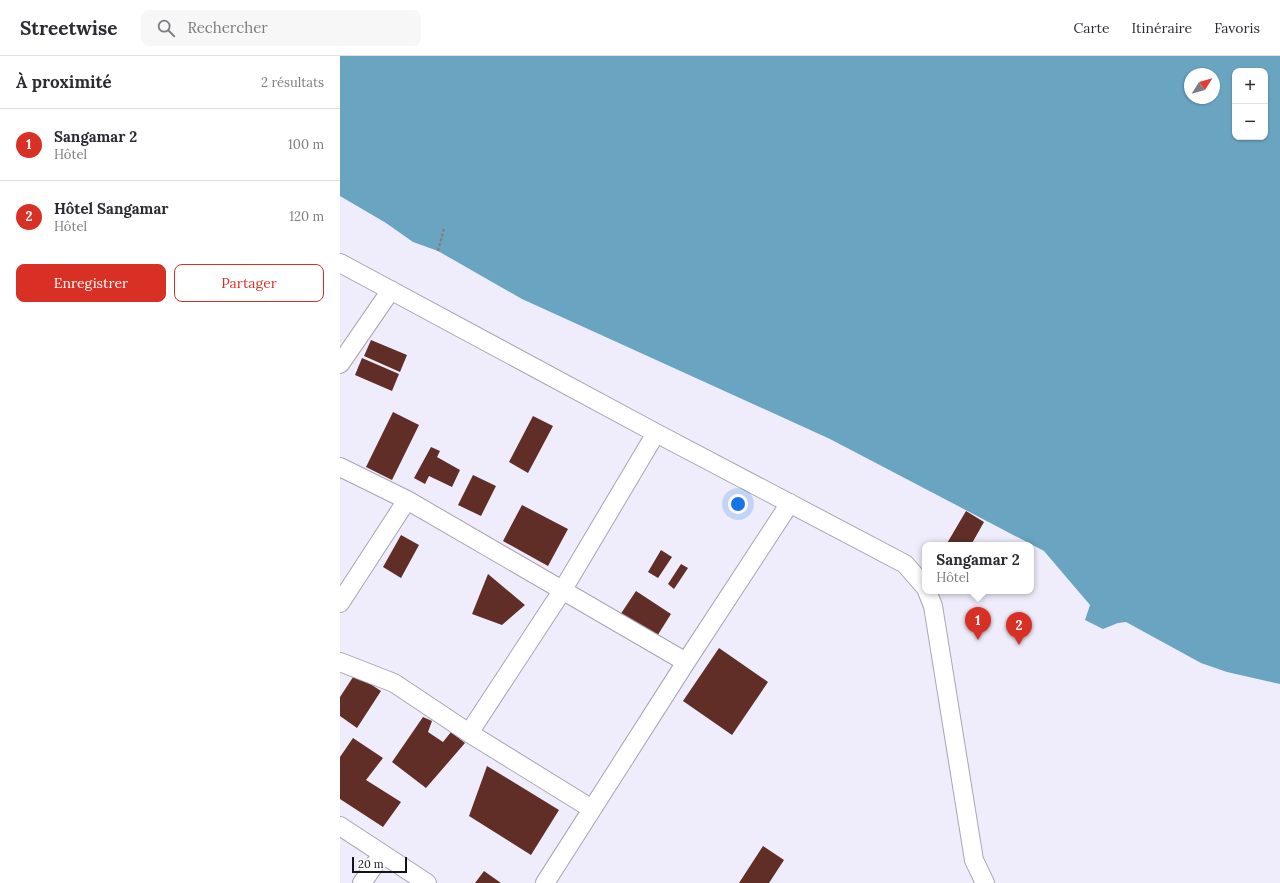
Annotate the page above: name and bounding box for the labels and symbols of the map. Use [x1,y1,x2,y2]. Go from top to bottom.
north arrow [1184,68,1220,104]
your location [728,494,748,514]
pin: 1 [965,607,991,640]
pin: 2 [1006,612,1032,645]
scale bar [352,855,407,874]

